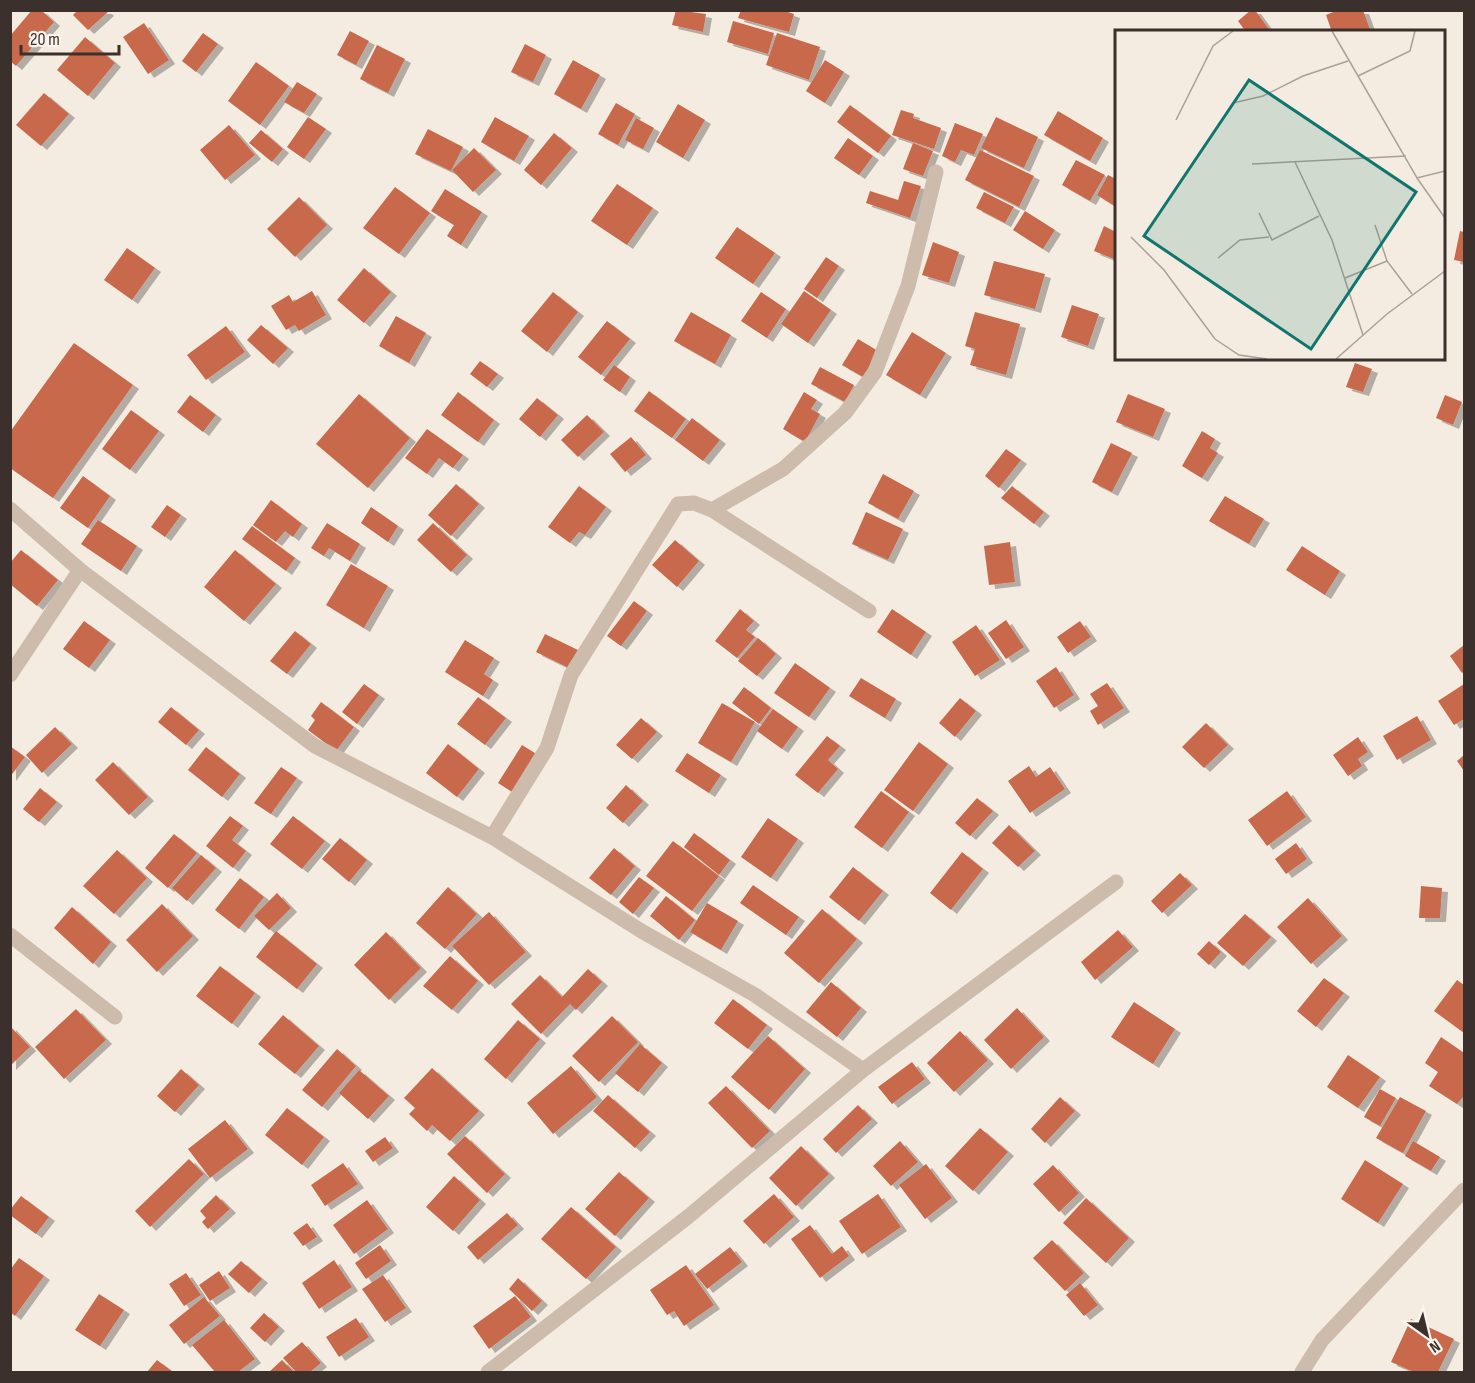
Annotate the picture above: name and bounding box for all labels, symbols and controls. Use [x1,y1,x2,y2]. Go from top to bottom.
scale bar [21,18,118,56]
text: 20 m [30,29,60,50]
inset map [1115,30,1445,360]
north arrow [1397,1305,1457,1365]
text: N [1426,1336,1443,1356]

